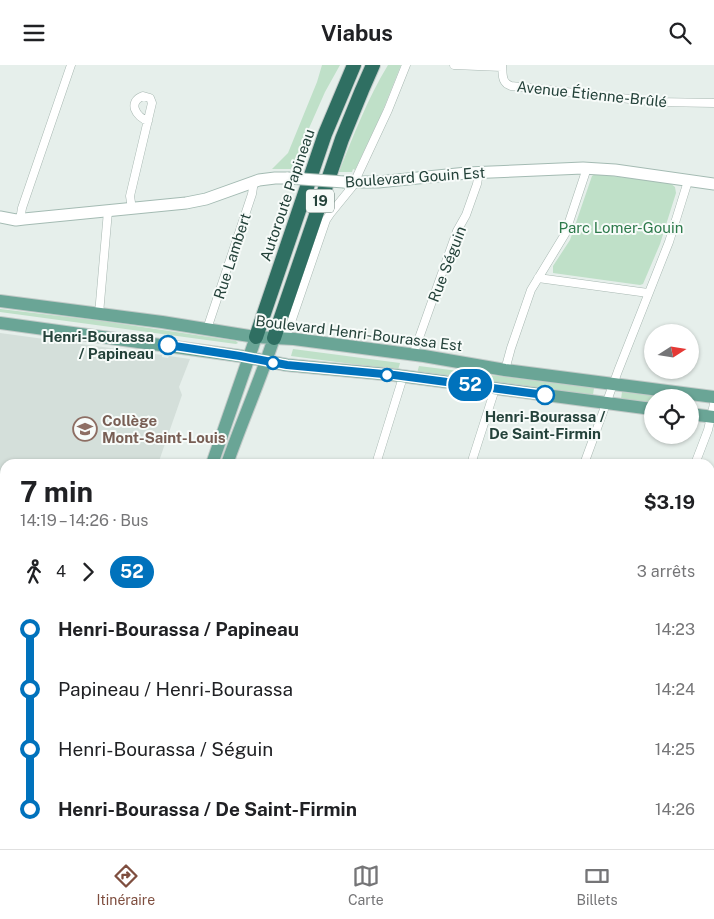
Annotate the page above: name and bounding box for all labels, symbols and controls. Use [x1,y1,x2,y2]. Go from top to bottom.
icon: menu [20,19,48,47]
icon: search [666,19,694,47]
text: Viabus [321,20,393,46]
street label: Avenue Étienne-Brûlé [516,78,668,110]
street label: Autoroute Papineau [256,127,318,263]
street label: Boulevard Gouin Est [344,164,486,190]
road number: 19 [306,189,334,213]
street label: Rue Lambert [210,211,254,301]
park label: Parc Lomer-Gouin [559,219,683,236]
street label: Rue Séguin [425,224,469,304]
street label: Boulevard Henri-Bourassa Est [255,312,464,354]
north arrow [644,324,699,379]
map controls [644,324,699,444]
place label: Henri-Bourassa / Papineau [42,328,154,362]
marker: Henri-Bourassa / Papineau [158,335,178,355]
unlabelled marker [266,356,280,370]
unlabelled marker [380,368,394,382]
line badge: 52 [448,369,492,401]
text: 52 [458,374,482,395]
marker: Henri-Bourassa / De Saint-Firmin [535,385,555,405]
button: locate [644,389,699,444]
place label: Henri-Bourassa / De Saint-Firmin [485,408,606,442]
place label: Collège Mont-Saint-Louis [102,412,226,446]
school or university icon: Collège Mont-Saint-Louis [72,416,98,442]
text: 7 min [20,475,93,508]
text: $3.19 [644,491,695,513]
text: 14:19 – 14:26 · Bus [20,511,148,530]
icon: walk [20,558,48,586]
icon: forward [74,558,102,586]
text: 52 [120,561,144,582]
text: 4 [56,562,66,581]
text: 3 arrêts [637,562,695,581]
text: Henri-Bourassa / Papineau [58,618,299,640]
text: 14:23 [655,620,695,639]
text: Papineau / Henri-Bourassa [58,678,293,700]
text: 14:24 [655,680,695,699]
text: Henri-Bourassa / Séguin [58,738,273,760]
text: 14:25 [655,740,695,759]
text: Henri-Bourassa / De Saint-Firmin [58,798,357,820]
text: 14:26 [655,800,695,819]
tab: Itinéraire [96,862,155,908]
tab: Carte [348,862,384,908]
tab: Billets [577,862,618,908]

